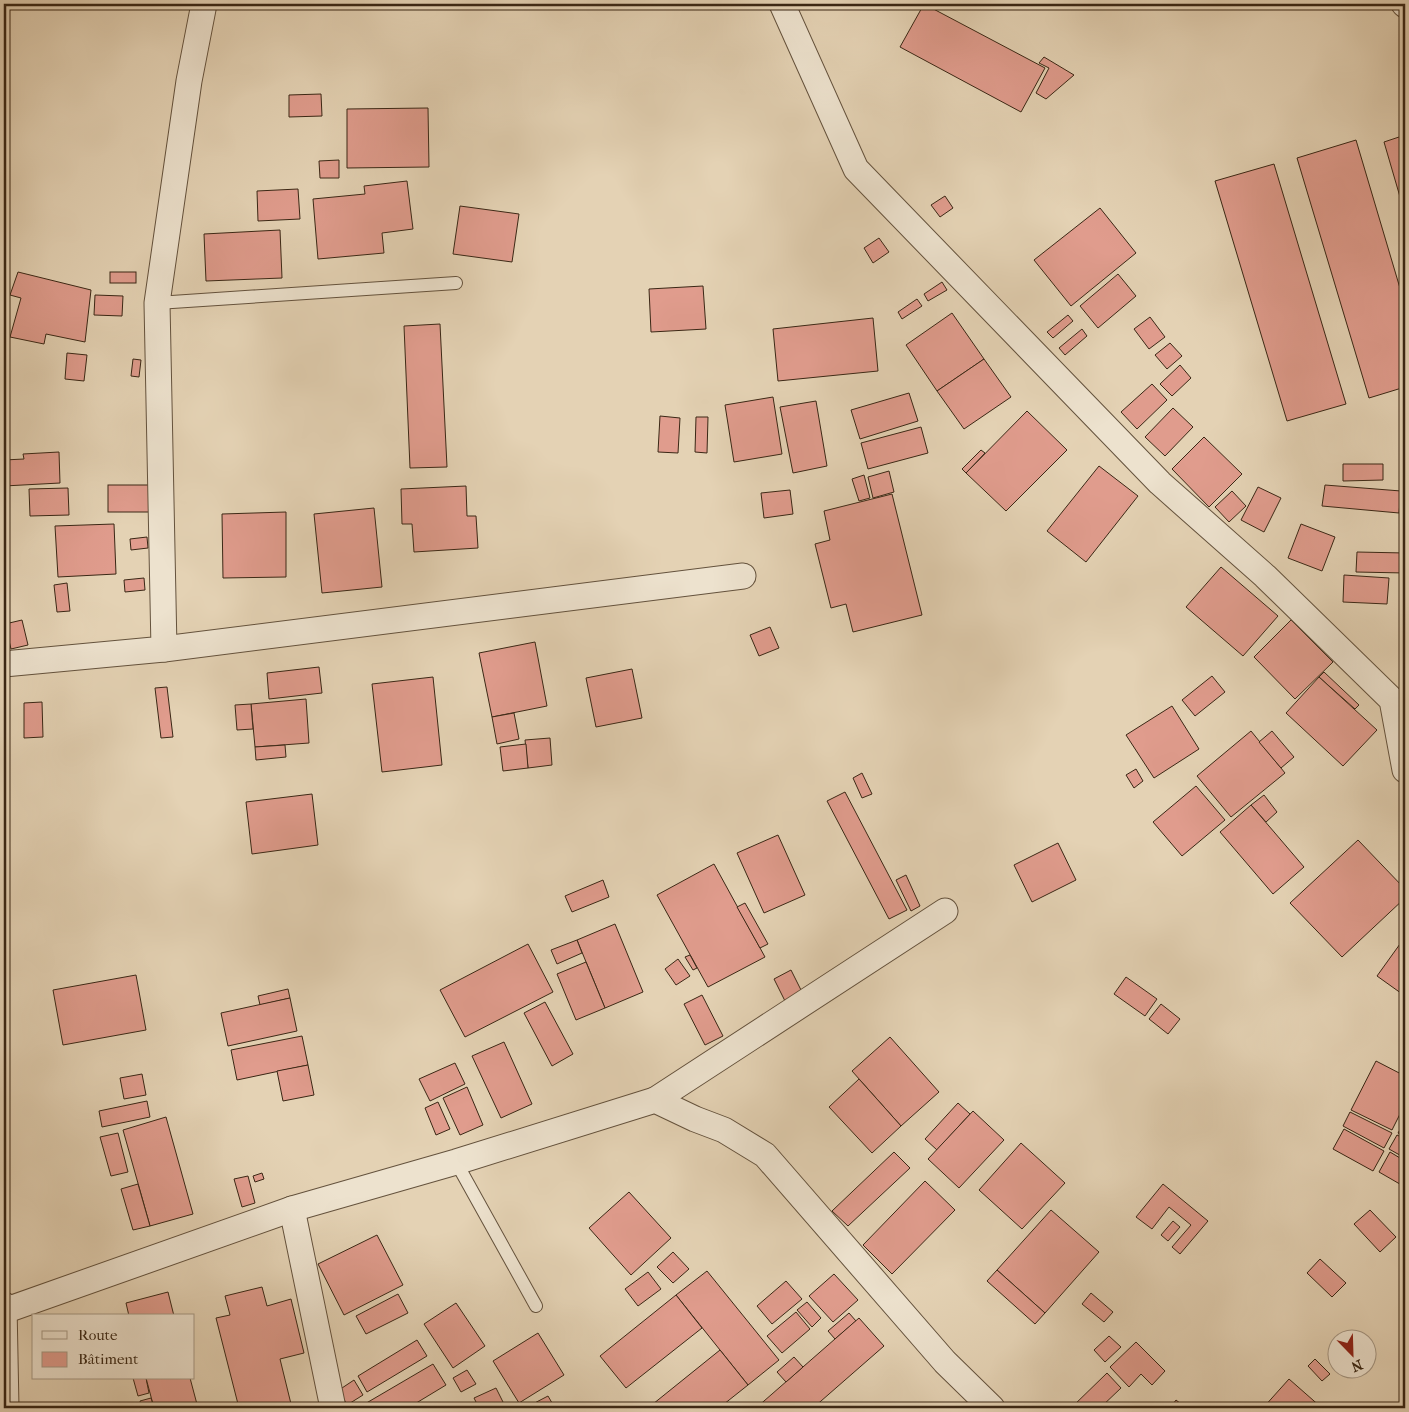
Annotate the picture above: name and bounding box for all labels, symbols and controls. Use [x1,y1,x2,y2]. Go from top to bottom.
legend [32,1314,195,1380]
text: Route [78,1326,118,1344]
north arrow [1326,1330,1376,1380]
text: Bâtiment [78,1350,139,1368]
text: N [1348,1356,1365,1376]

